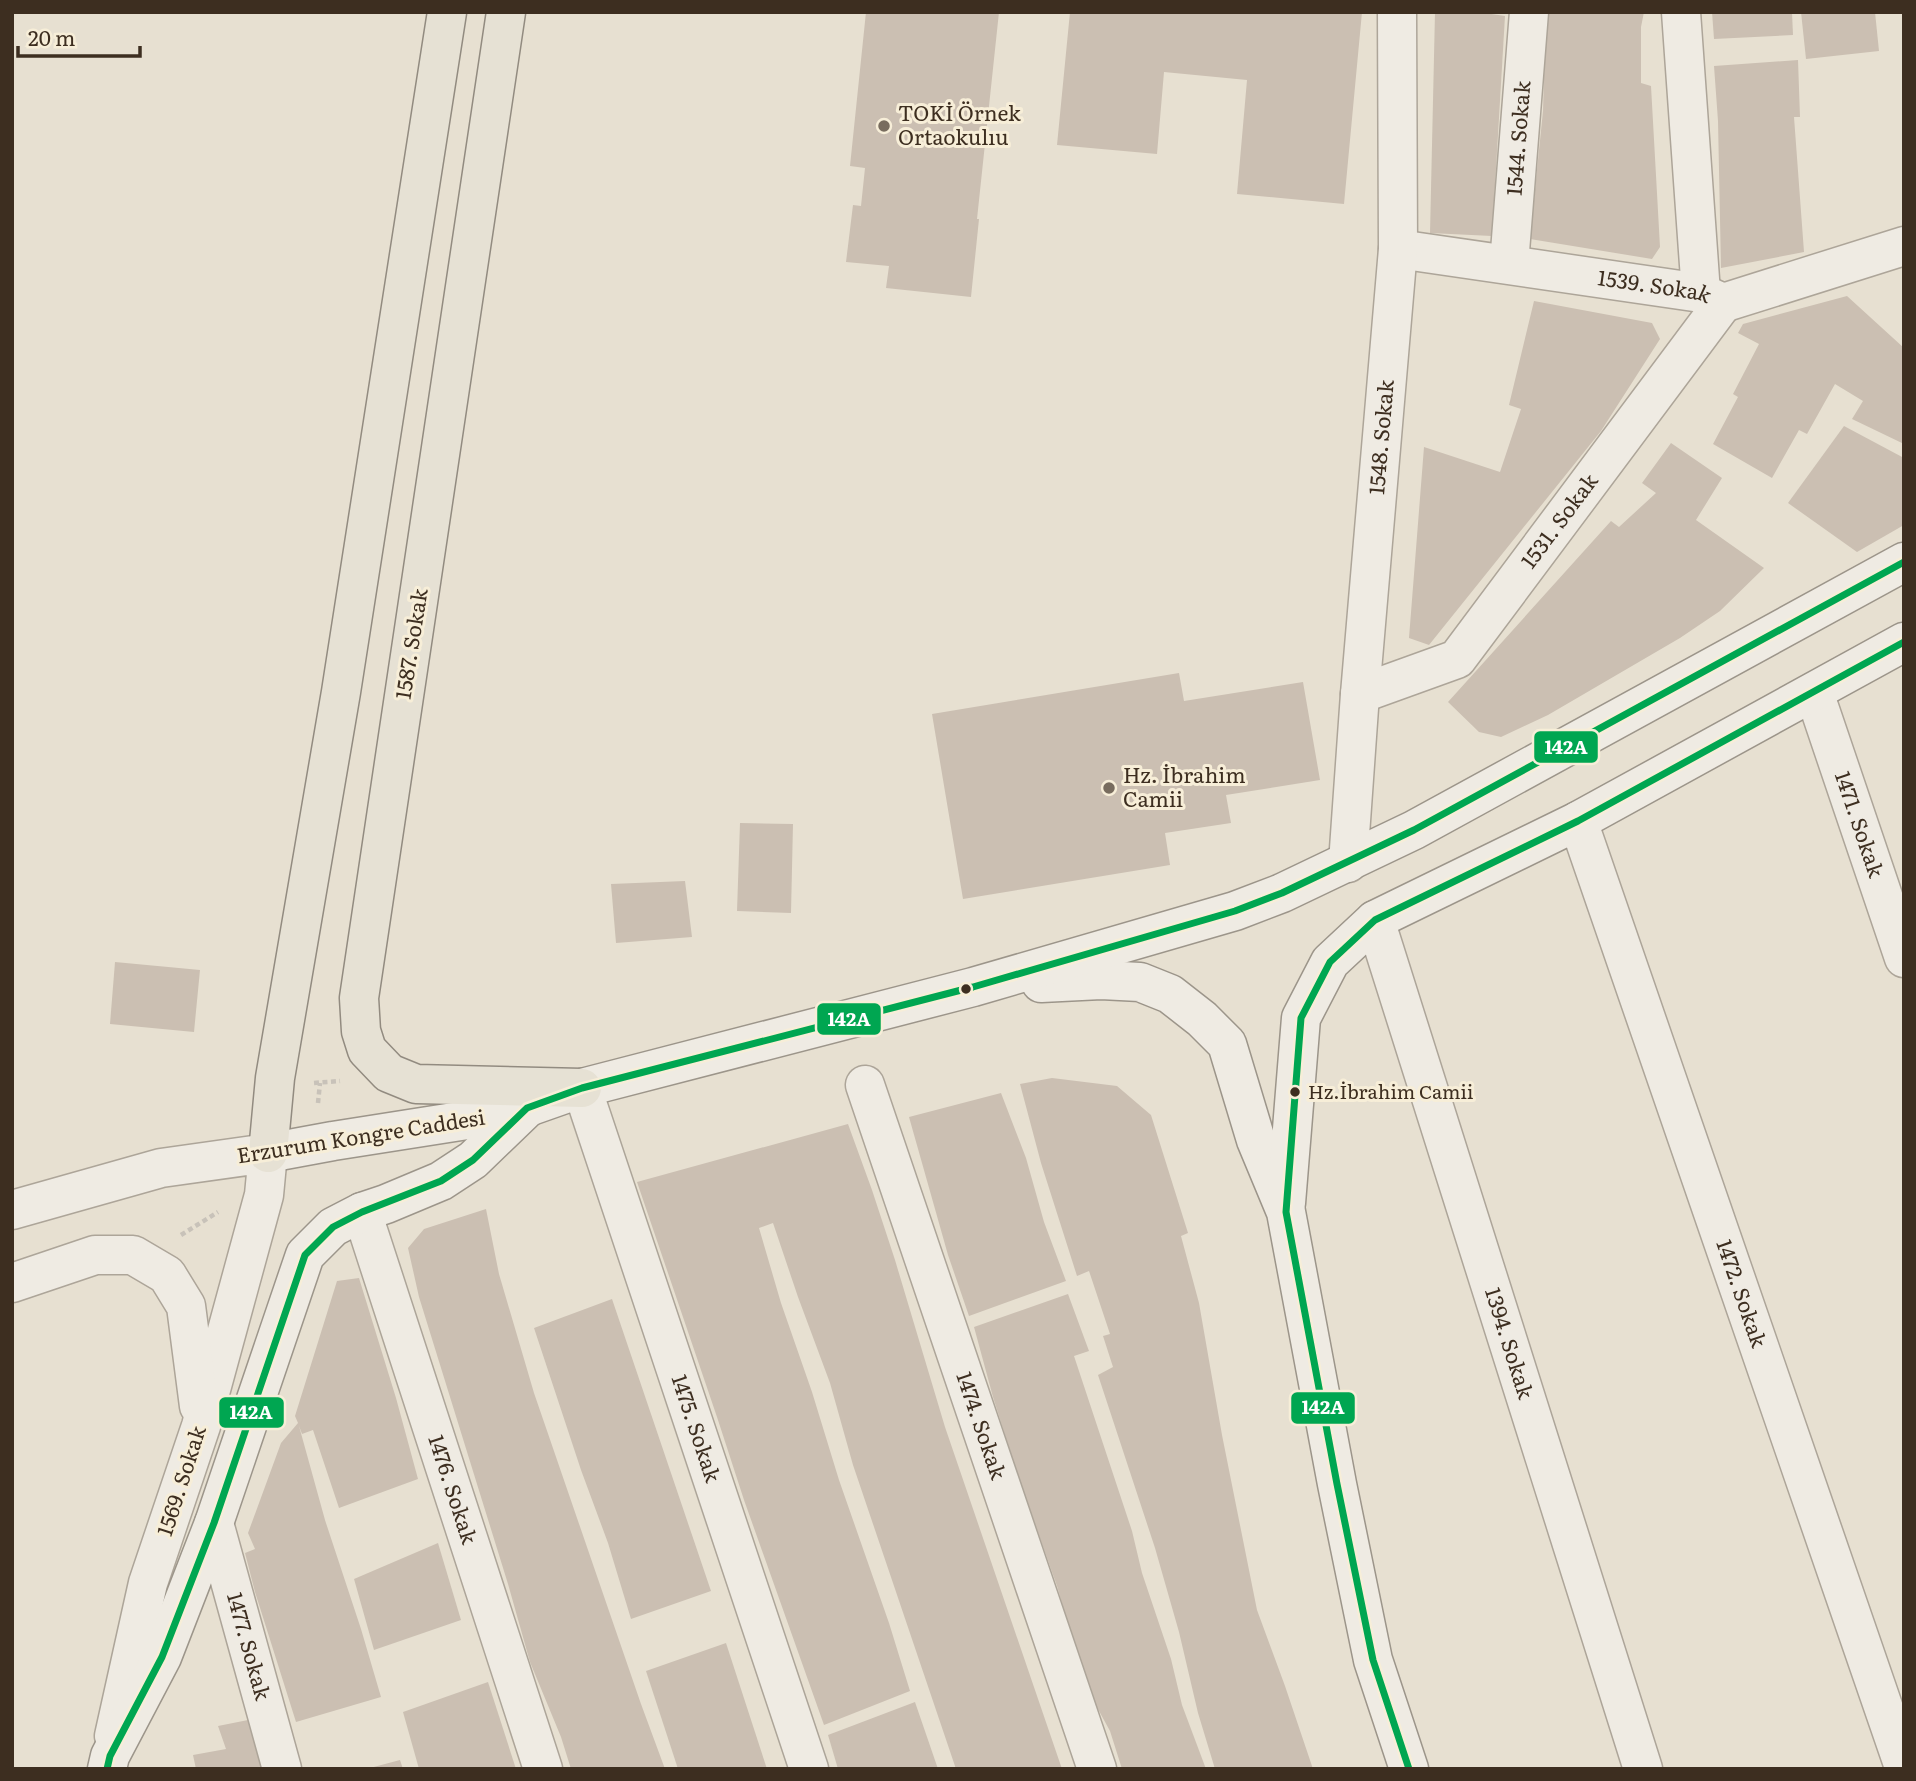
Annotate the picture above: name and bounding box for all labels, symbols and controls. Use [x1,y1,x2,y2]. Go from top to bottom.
scale bar [18,14,140,58]
text: 20 m [28,21,75,52]
street label: 1544. Sokak [1496,79,1536,197]
place label: TOKİ Örnek Ortaokulıu [898,96,1021,151]
marker: TOKİ Örnek Ortaokulıu [876,118,892,134]
street label: 1539. Sokak [1596,260,1718,309]
street label: 1548. Sokak [1359,378,1400,496]
street label: 1531. Sokak [1512,466,1604,574]
street label: 1587. Sokak [385,586,434,701]
line badge: 142A [1533,730,1599,764]
text: 142A [1544,732,1588,760]
place label: Hz. İbrahim Camii [1123,758,1246,813]
street label: 1471. Sokak [1829,767,1894,881]
marker: Hz. İbrahim Camii [1101,780,1117,796]
unlabelled marker [959,982,973,996]
line badge: 142A [816,1002,882,1036]
text: 142A [827,1004,871,1032]
place label: Hz.İbrahim Camii [1308,1077,1473,1105]
marker: Hz.İbrahim Camii [1288,1085,1302,1099]
street label: Erzurum Kongre Caddesi [234,1100,487,1169]
street label: 1472. Sokak [1710,1235,1776,1351]
street label: 1394. Sokak [1479,1283,1543,1402]
street label: 1474. Sokak [950,1367,1016,1483]
street label: 1475. Sokak [665,1370,730,1486]
line badge: 142A [1290,1391,1356,1425]
text: 142A [1301,1392,1345,1420]
line badge: 142A [218,1396,285,1429]
text: 142A [229,1397,273,1425]
street label: 1569. Sokak [147,1421,212,1539]
street label: 1476. Sokak [422,1430,487,1548]
street label: 1477. Sokak [221,1588,280,1703]

